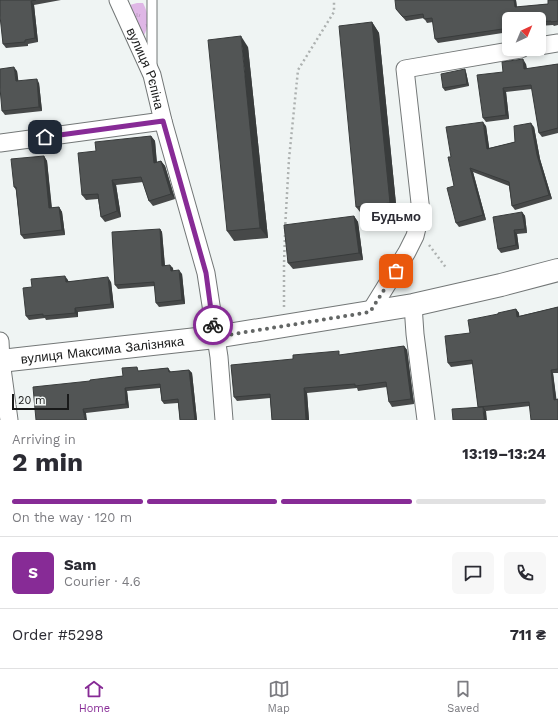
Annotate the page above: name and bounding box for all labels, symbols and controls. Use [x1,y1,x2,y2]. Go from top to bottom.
north arrow [502,12,546,56]
map controls [502,12,546,56]
street label: вулиця Рєпіна [124,25,168,111]
pin [28,120,62,154]
icon: home [34,126,56,148]
callout: Будьмо [360,203,432,231]
text: Будьмо [371,209,421,224]
pin [379,254,413,288]
icon: bag [385,260,407,282]
courier [193,305,233,345]
icon: bike [202,314,224,336]
street label: вулиця Максима Залізняка [20,333,185,366]
scale bar [12,392,69,411]
text: 20 m [18,394,46,407]
text: Arriving in [12,432,76,447]
text: 13:19–13:24 [462,445,546,463]
text: 2 min [12,447,83,477]
text: On the way · 120 m [12,510,132,525]
button: chat [452,552,494,594]
button: phone [504,552,546,594]
text: Sam [64,556,96,574]
text: S [28,564,38,582]
text: Courier · 4.6 [64,574,141,589]
text: Order #5298 [12,626,104,644]
text: 711 ₴ [510,626,546,644]
tab: Home [79,678,110,715]
tab: Map [268,678,290,715]
tab: Saved [447,678,479,715]

